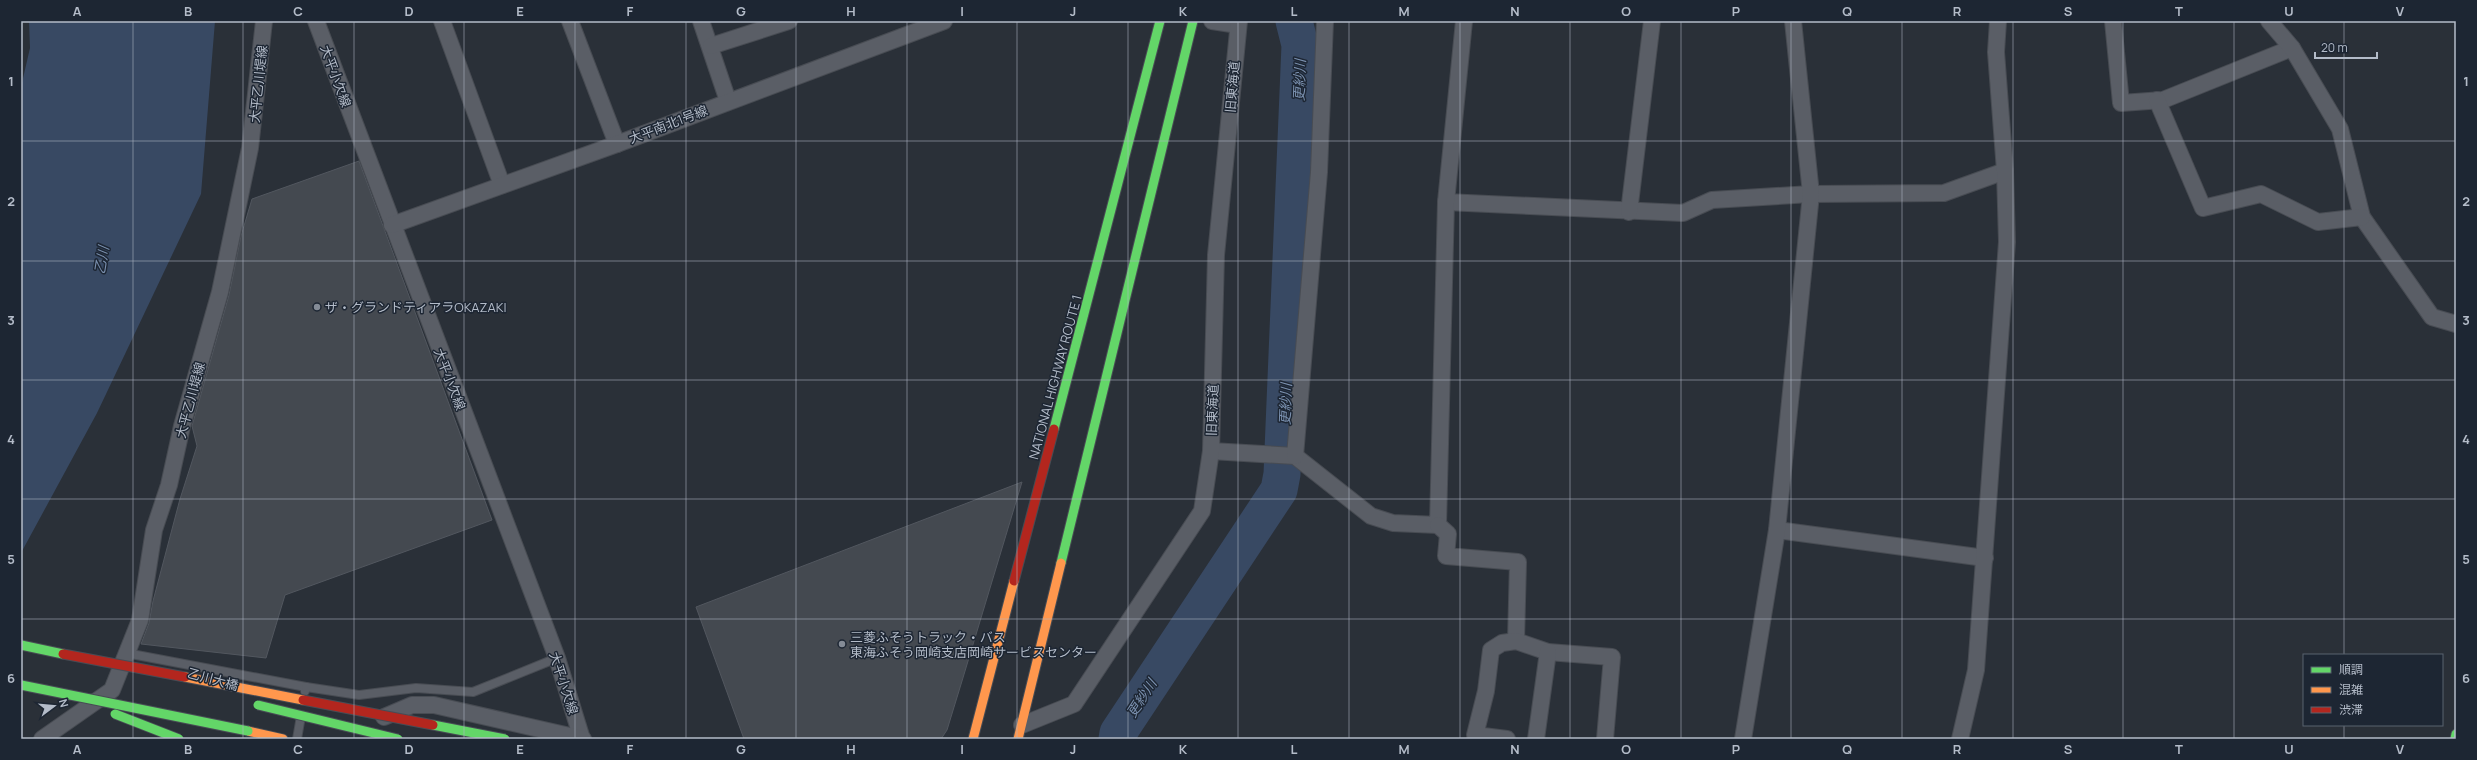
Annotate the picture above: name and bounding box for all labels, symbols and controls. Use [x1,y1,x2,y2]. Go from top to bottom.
text: A [73,2,82,20]
text: B [184,2,192,20]
text: C [293,2,303,20]
text: D [404,2,414,20]
text: E [516,2,524,20]
text: F [627,2,634,20]
text: G [736,2,746,20]
text: H [846,2,856,20]
text: I [960,2,964,20]
text: J [1070,2,1076,20]
text: K [1179,2,1188,20]
text: L [1291,2,1298,20]
text: M [1398,2,1410,20]
text: N [1510,2,1520,20]
text: O [1621,2,1631,20]
text: P [1732,2,1740,20]
text: Q [1842,2,1852,20]
text: R [1953,2,1962,20]
text: S [2064,2,2073,20]
text: T [2175,2,2183,20]
text: U [2284,2,2294,20]
text: V [2396,2,2405,20]
scale bar [2315,34,2377,60]
text: 20 m [2321,39,2348,56]
street label: 大平小欠線 [316,42,356,110]
street label: 大平乙川堤線 [245,44,271,124]
water label: 更紗川 [1289,57,1309,101]
street label: 旧東海道 [1221,60,1243,114]
text: 1 [8,72,14,90]
text: 1 [2463,72,2469,90]
street label: 大平南北1号線 [626,101,710,147]
text: 2 [7,192,15,210]
text: 2 [2462,192,2470,210]
water label: 乙川 [89,243,113,275]
street label: NATIONAL HIGHWAY ROUTE 1 [1024,293,1086,461]
place label: ザ・グランドティアラOKAZAKI [325,298,507,316]
marker: ザ・グランドティアラOKAZAKI [312,302,322,312]
text: 3 [7,311,15,329]
text: 3 [2462,311,2470,329]
street label: 大平小欠線 [430,345,470,413]
street label: 大平乙川堤線 [171,360,209,440]
water label: 更紗川 [1275,381,1295,425]
street label: 旧東海道 [1202,384,1222,436]
text: 4 [7,430,15,448]
text: 4 [2462,430,2470,448]
text: 5 [7,550,15,568]
text: 5 [2462,550,2470,568]
place label: 三菱ふそうトラック・バス 東海ふそう岡崎支店岡崎サービスセンター [850,628,1097,661]
marker: 三菱ふそうトラック・バス 東海ふそう岡崎支店岡崎サービスセンター [837,639,847,649]
street label: 大平小欠線 [545,649,583,717]
legend [2303,654,2443,726]
text: 順調 [2339,661,2363,678]
street label: 乙川大橋 [186,664,240,694]
text: 6 [7,669,15,687]
text: 6 [2462,669,2470,687]
water label: 更紗川 [1122,674,1161,721]
text: 混雑 [2339,681,2363,698]
north arrow [34,686,74,726]
text: N [56,697,72,709]
text: 渋滞 [2339,701,2363,718]
text: A [73,740,82,758]
text: B [184,740,192,758]
text: C [293,740,303,758]
text: D [404,740,414,758]
text: E [516,740,524,758]
text: F [627,740,634,758]
text: G [736,740,746,758]
text: H [846,740,856,758]
text: I [960,740,964,758]
text: J [1070,740,1076,758]
text: K [1179,740,1188,758]
text: L [1291,740,1298,758]
text: M [1398,740,1410,758]
text: N [1510,740,1520,758]
text: O [1621,740,1631,758]
text: P [1732,740,1740,758]
text: Q [1842,740,1852,758]
text: R [1953,740,1962,758]
text: S [2064,740,2073,758]
text: T [2175,740,2183,758]
text: U [2284,740,2294,758]
text: V [2396,740,2405,758]

